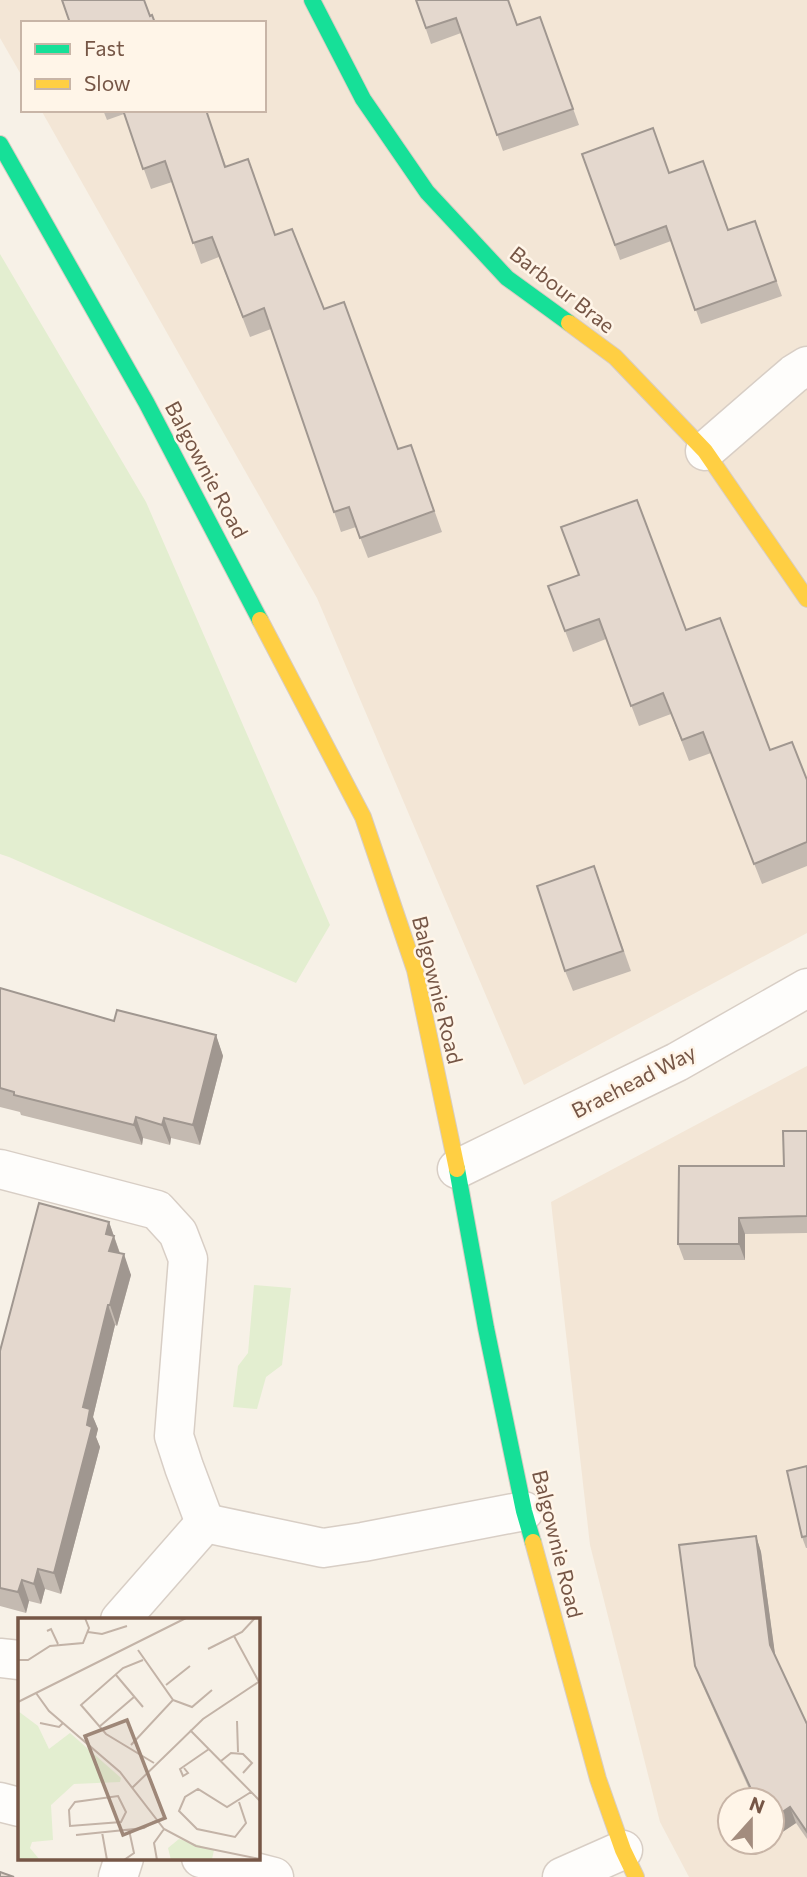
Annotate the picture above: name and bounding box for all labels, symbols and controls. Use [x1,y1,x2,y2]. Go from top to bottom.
legend [21,21,266,112]
text: Fast [84,35,125,60]
text: Slow [84,70,131,95]
street label: Barbour Brae [506,240,620,337]
street label: Balgownie Road [161,396,254,542]
street label: Balgownie Road [408,913,469,1066]
street label: Braehead Way [567,1039,700,1123]
street label: Balgownie Road [528,1467,589,1620]
inset map [18,1618,259,1860]
north arrow [716,1786,786,1856]
text: N [746,1791,768,1818]

